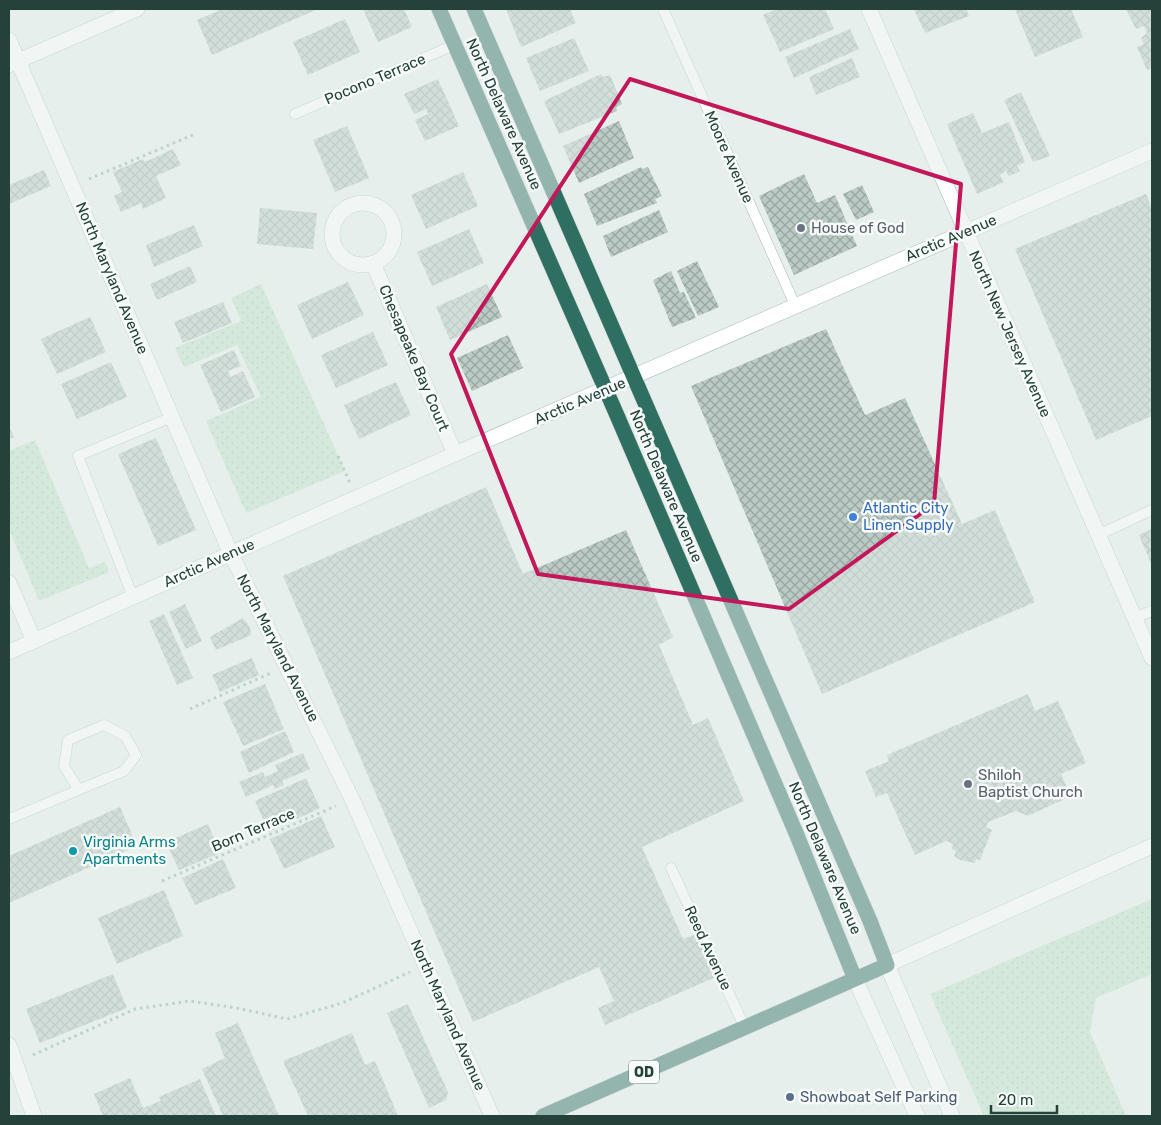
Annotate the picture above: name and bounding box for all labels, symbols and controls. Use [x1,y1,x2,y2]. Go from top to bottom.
street label: North Delaware Avenue [462,35,546,193]
street label: Pocono Terrace [322,50,428,108]
street label: Moore Avenue [701,108,757,206]
street label: North Maryland Avenue [72,199,152,357]
street label: Arctic Avenue [903,211,999,265]
place label: House of God [811,219,904,237]
marker: House of God [795,222,807,234]
street label: North New Jersey Avenue [965,248,1055,420]
street label: Chesapeake Bay Court [375,282,453,434]
street label: Arctic Avenue [532,374,628,428]
street label: North Delaware Avenue [626,407,706,565]
place label: Atlantic City Linen Supply [863,499,954,534]
marker: Atlantic City Linen Supply [847,511,859,523]
street label: Arctic Avenue [161,535,257,591]
street label: North Maryland Avenue [233,571,323,725]
place label: Shiloh Baptist Church [978,766,1083,801]
marker: Shiloh Baptist Church [962,778,974,790]
street label: North Delaware Avenue [785,779,865,937]
street label: Born Terrace [209,804,297,856]
place label: Virginia Arms Apartments [83,833,176,868]
marker: Virginia Arms Apartments [67,845,79,857]
street label: Reed Avenue [681,903,735,993]
street label: North Maryland Avenue [407,937,489,1093]
road number: OD [629,1060,659,1084]
scale bar [991,1082,1057,1114]
place label: Showboat Self Parking [800,1088,958,1106]
marker: Showboat Self Parking [784,1091,796,1103]
text: 20 m [998,1091,1033,1109]

